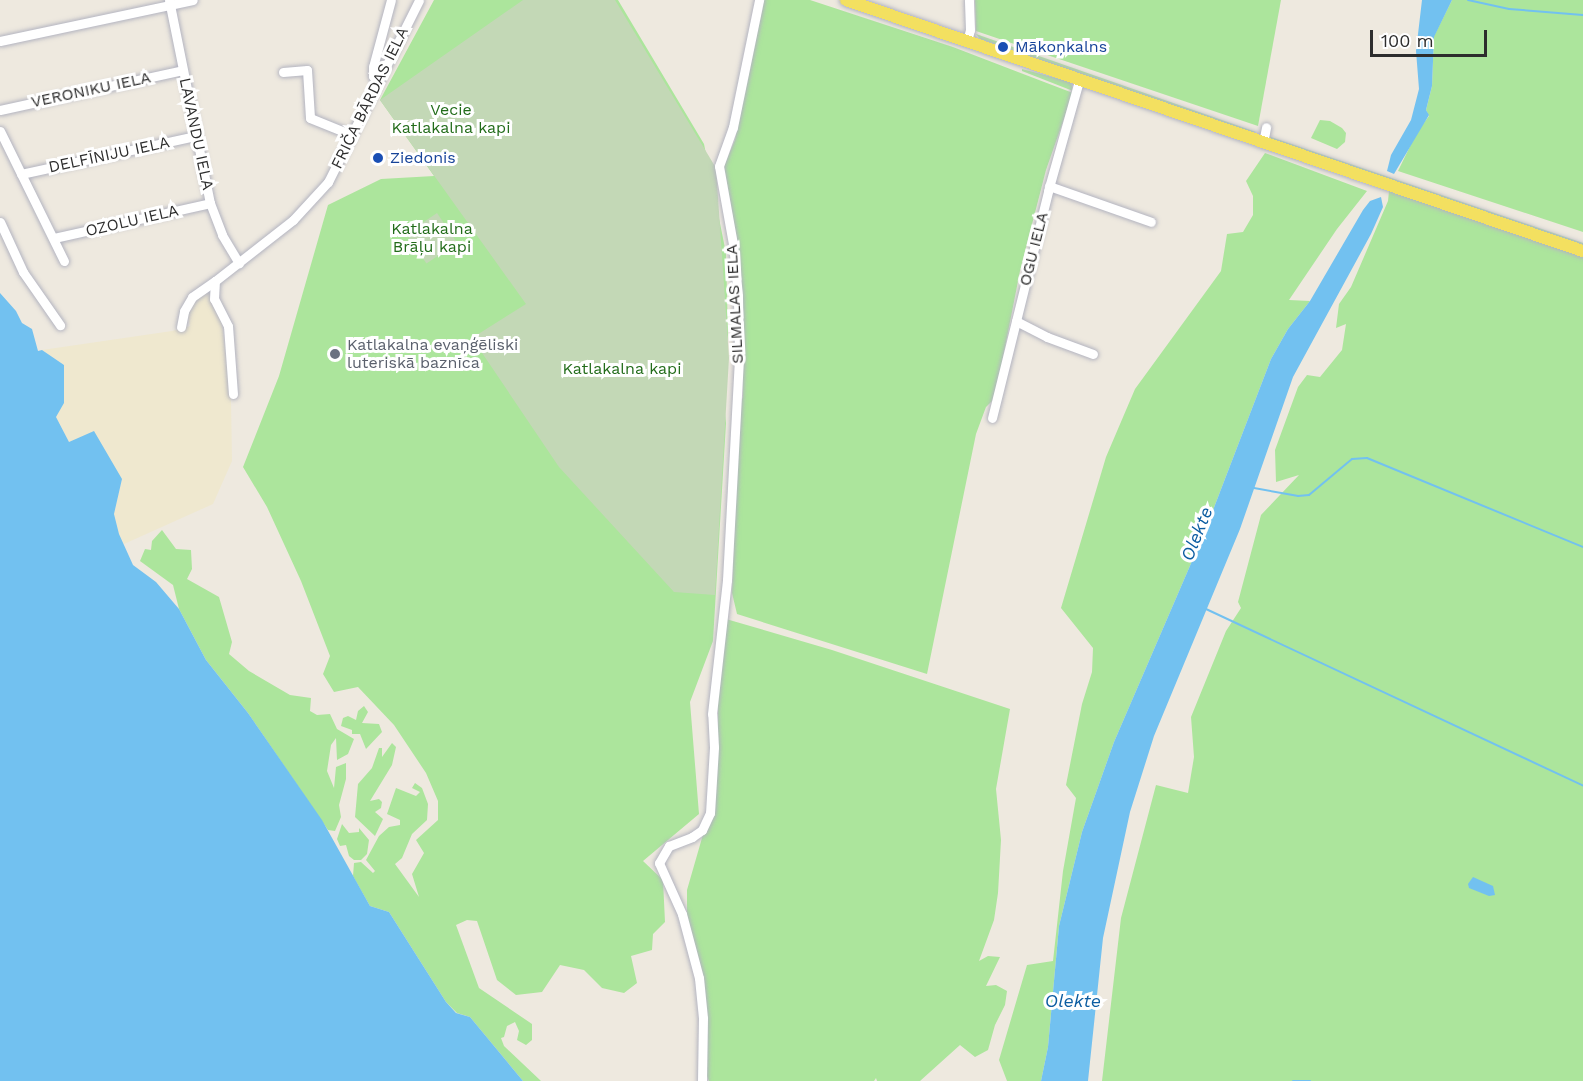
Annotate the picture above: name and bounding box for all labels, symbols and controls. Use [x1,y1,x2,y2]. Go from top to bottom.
scale bar [1373,18,1490,56]
street label: FRIČA BĀRDAS IELA [327,24,413,172]
text: 100 m [1381,30,1434,51]
place label: Mākoņkalns [1015,37,1107,57]
marker: Mākoņkalns [996,40,1010,54]
street label: VERONIKU IELA [29,68,153,112]
street label: LAVANDU IELA [175,76,217,192]
park label: Vecie Katlakalna kapi [391,100,511,138]
street label: DELFĪNIJU IELA [47,133,171,177]
place label: Ziedonis [390,148,456,168]
marker: Ziedonis [371,151,385,165]
street label: OZOLU IELA [84,201,180,241]
street label: OGU IELA [1016,210,1052,288]
park label: Katlakalna Brāļu kapi [391,219,473,257]
street label: SILMALAS IELA [722,244,748,364]
place label: Katlakalna evaņģēliski luteriskā baznīca [347,335,519,373]
marker: Katlakalna evaņģēliski luteriskā baznīca [328,347,342,361]
park label: Katlakalna kapi [562,359,682,379]
water label: Olekte [1176,504,1218,564]
water label: Olekte [1045,990,1101,1012]

